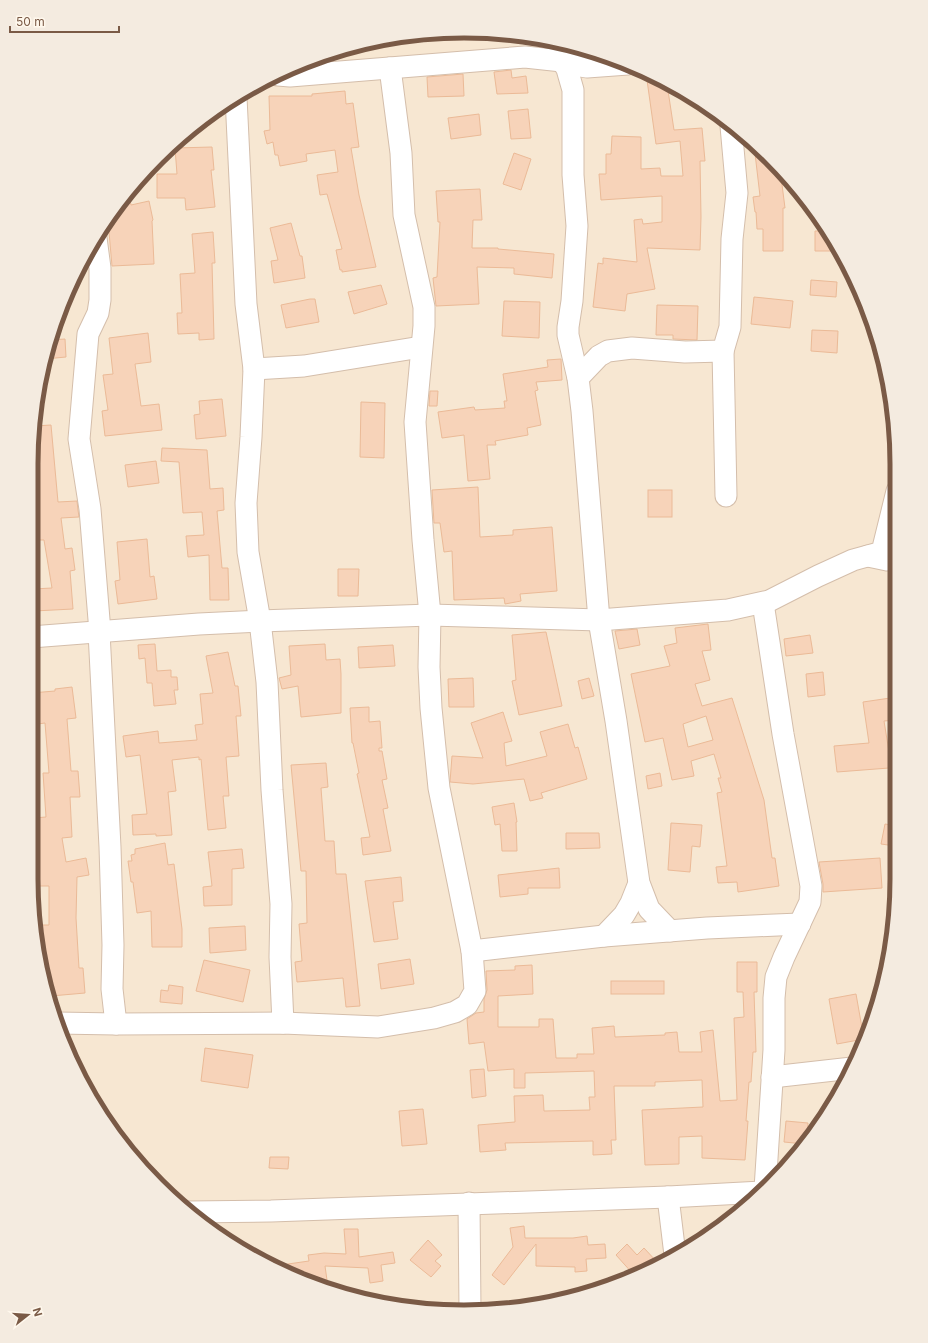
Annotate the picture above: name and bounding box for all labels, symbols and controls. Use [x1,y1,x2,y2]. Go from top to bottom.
scale bar [10,8,119,34]
text: 50 m [16,14,45,29]
north arrow [8,1295,48,1335]
text: N [30,1306,45,1318]

